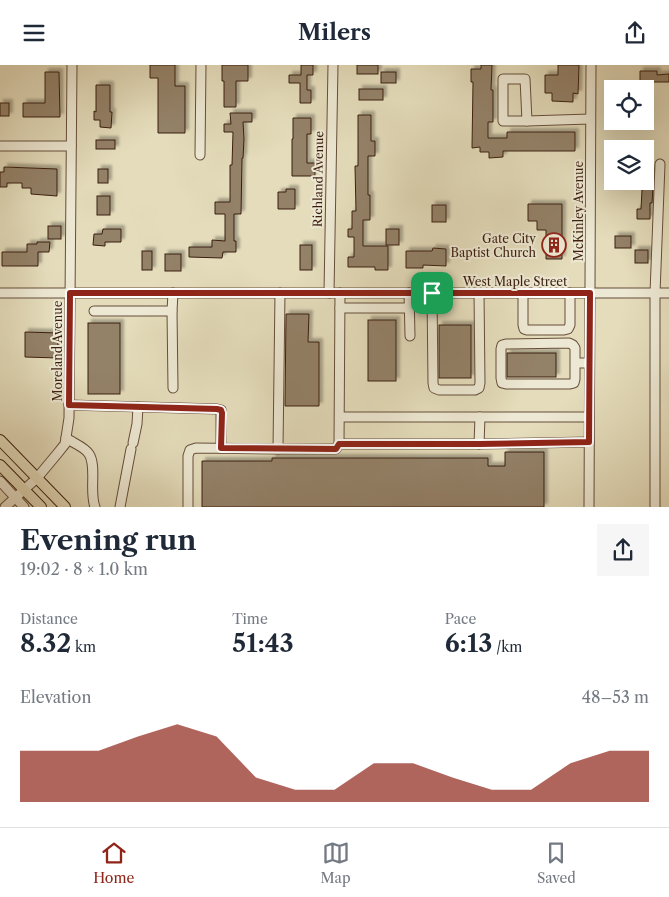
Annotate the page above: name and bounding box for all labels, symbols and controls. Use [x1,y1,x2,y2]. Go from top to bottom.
icon: menu [20,19,48,47]
text: Milers [298,19,371,46]
icon: share [621,19,649,47]
map controls [604,80,654,190]
button: locate [604,80,654,130]
street label: Richland Avenue [310,130,326,227]
button: layers [604,140,654,190]
street label: McKinley Avenue [571,161,586,261]
place label: Gate City Baptist Church [451,231,536,260]
building icon: Gate City Baptist Church [541,232,567,258]
pin [411,272,453,314]
street label: West Maple Street [462,274,568,289]
icon: arrive [418,279,446,307]
street label: Moreland Avenue [50,300,65,401]
text: Evening run [20,523,196,557]
button: share [597,524,649,576]
text: 19:02 · 8 × 1.0 km [20,559,148,579]
text: Distance [20,610,78,628]
text: Time [232,610,268,628]
text: Pace [445,610,476,628]
text: 8.32 [20,628,71,659]
text: 51:43 [232,628,294,659]
text: 6:13 [445,628,492,659]
text: km [71,638,96,656]
text: /km [492,638,522,656]
text: Elevation [20,687,91,707]
text: 48–53 m [582,687,649,707]
tab: Home [93,839,134,887]
tab: Map [321,839,351,887]
tab: Saved [537,839,576,887]

